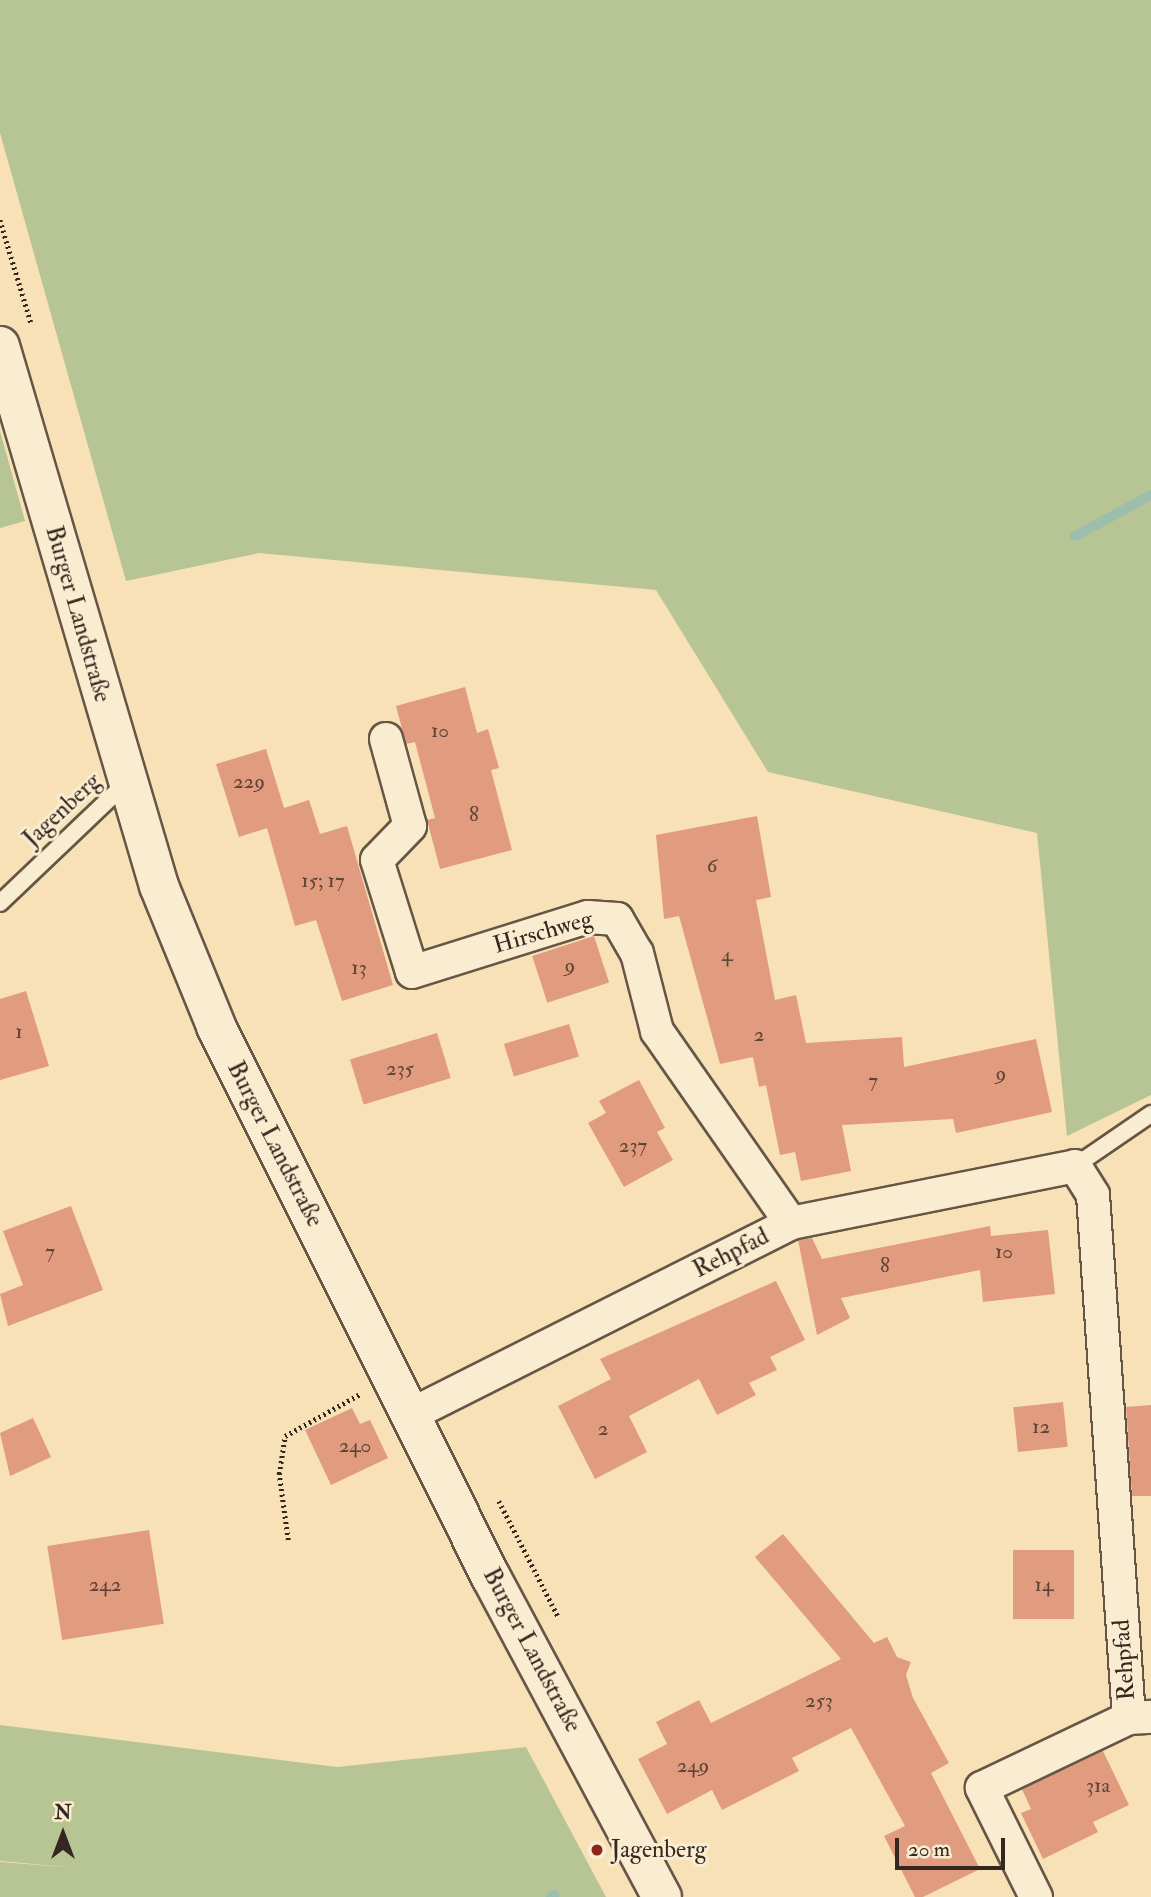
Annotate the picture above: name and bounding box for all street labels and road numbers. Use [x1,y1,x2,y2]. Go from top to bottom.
street label: Burger Landstraße [39,523,117,705]
street label: Jagenberg [17,767,107,853]
street label: Hirschweg [490,904,596,960]
street label: Burger Landstraße [221,1056,329,1232]
street label: Rehpfad [688,1222,774,1284]
street label: Burger Landstraße [477,1563,587,1737]
street label: Rehpfad [1107,1619,1141,1701]

